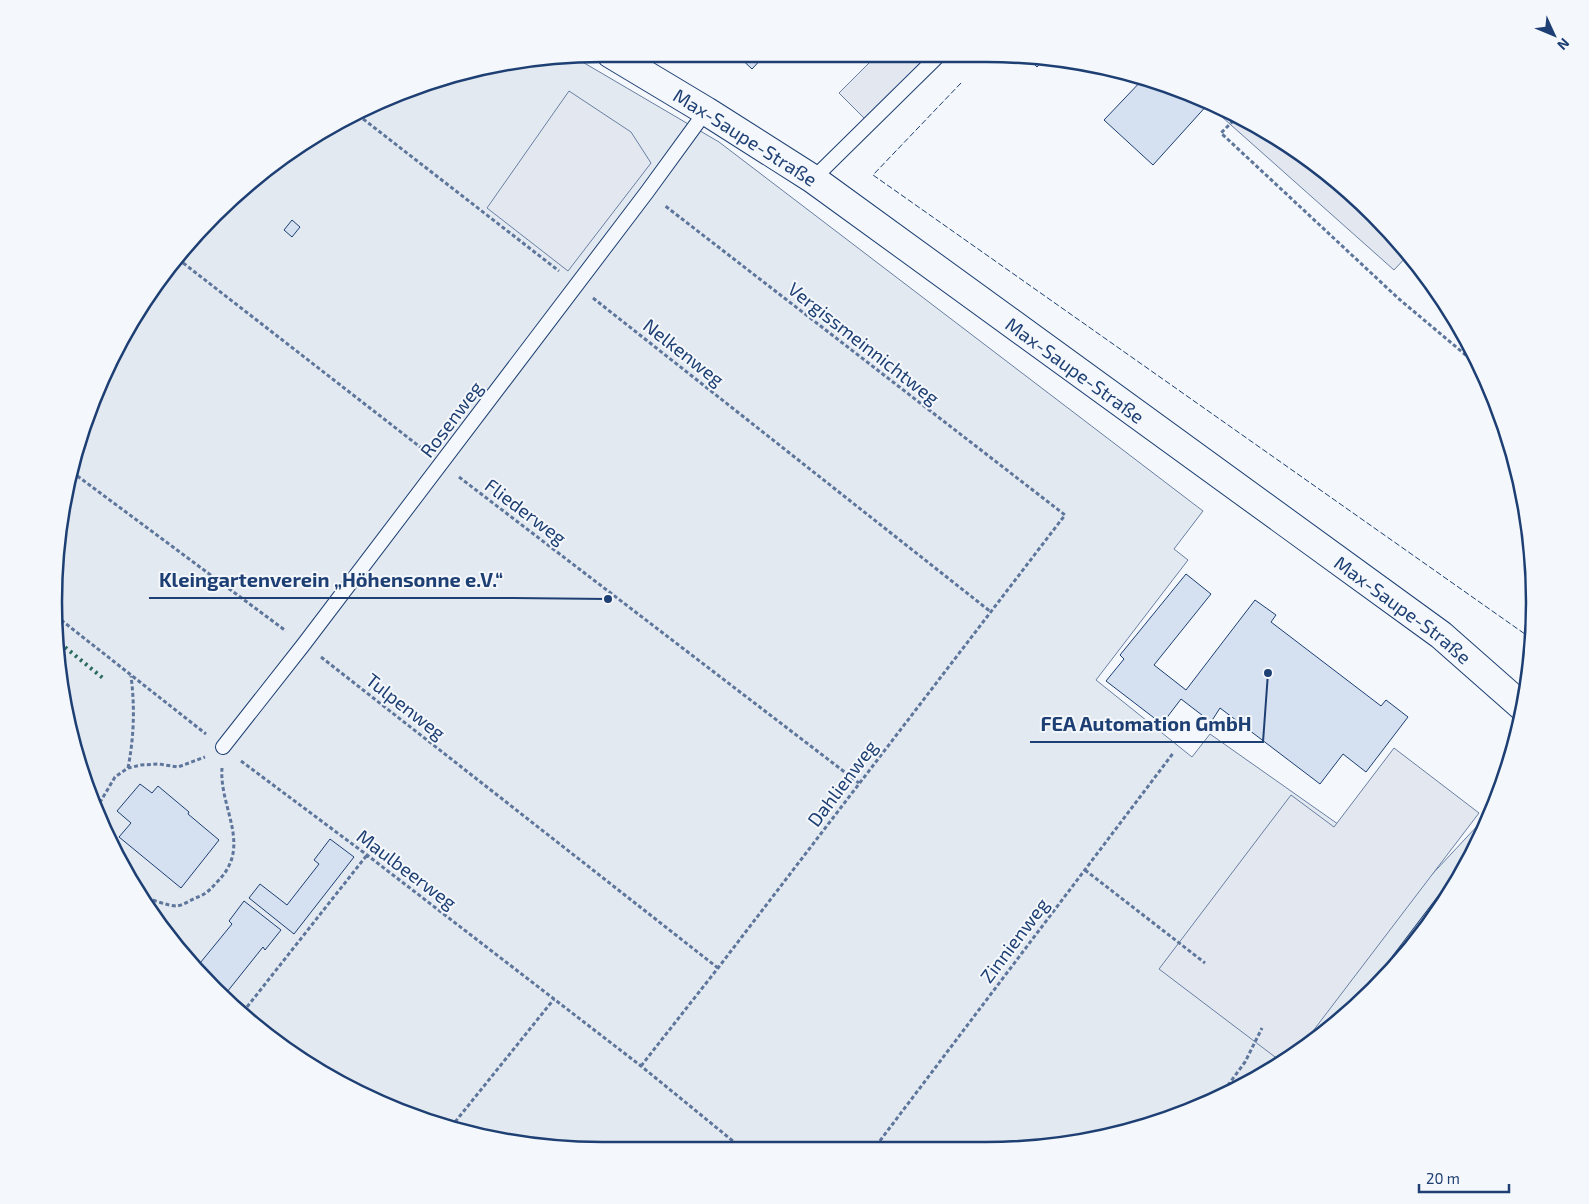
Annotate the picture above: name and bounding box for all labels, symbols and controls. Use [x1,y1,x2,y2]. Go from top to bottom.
north arrow [1529,10,1579,60]
text: N [1554,35,1573,54]
street label: Max-Saupe-Straße [670,83,822,190]
street label: Vergissmeinnichtweg [784,277,944,409]
street label: Max-Saupe-Straße [1002,312,1149,428]
street label: Nelkenweg [639,313,729,391]
street label: Rosenweg [415,376,487,462]
street label: Fliederweg [481,473,572,549]
street label: Max-Saupe-Straße [1330,550,1476,668]
callout: Kleingartenverein „Höhensonne e.V.“ [149,563,513,598]
text: Kleingartenverein „Höhensonne e.V.“ [159,567,503,591]
street label: Tulpenweg [362,668,451,744]
callout: FEA Automation GmbH [1030,707,1263,742]
text: FEA Automation GmbH [1040,711,1252,735]
street label: Dahlienweg [802,735,882,831]
street label: Maulbeerweg [353,824,462,914]
street label: Zinnienweg [975,893,1053,987]
scale bar [1419,1162,1509,1194]
text: 20 m [1426,1169,1460,1187]

